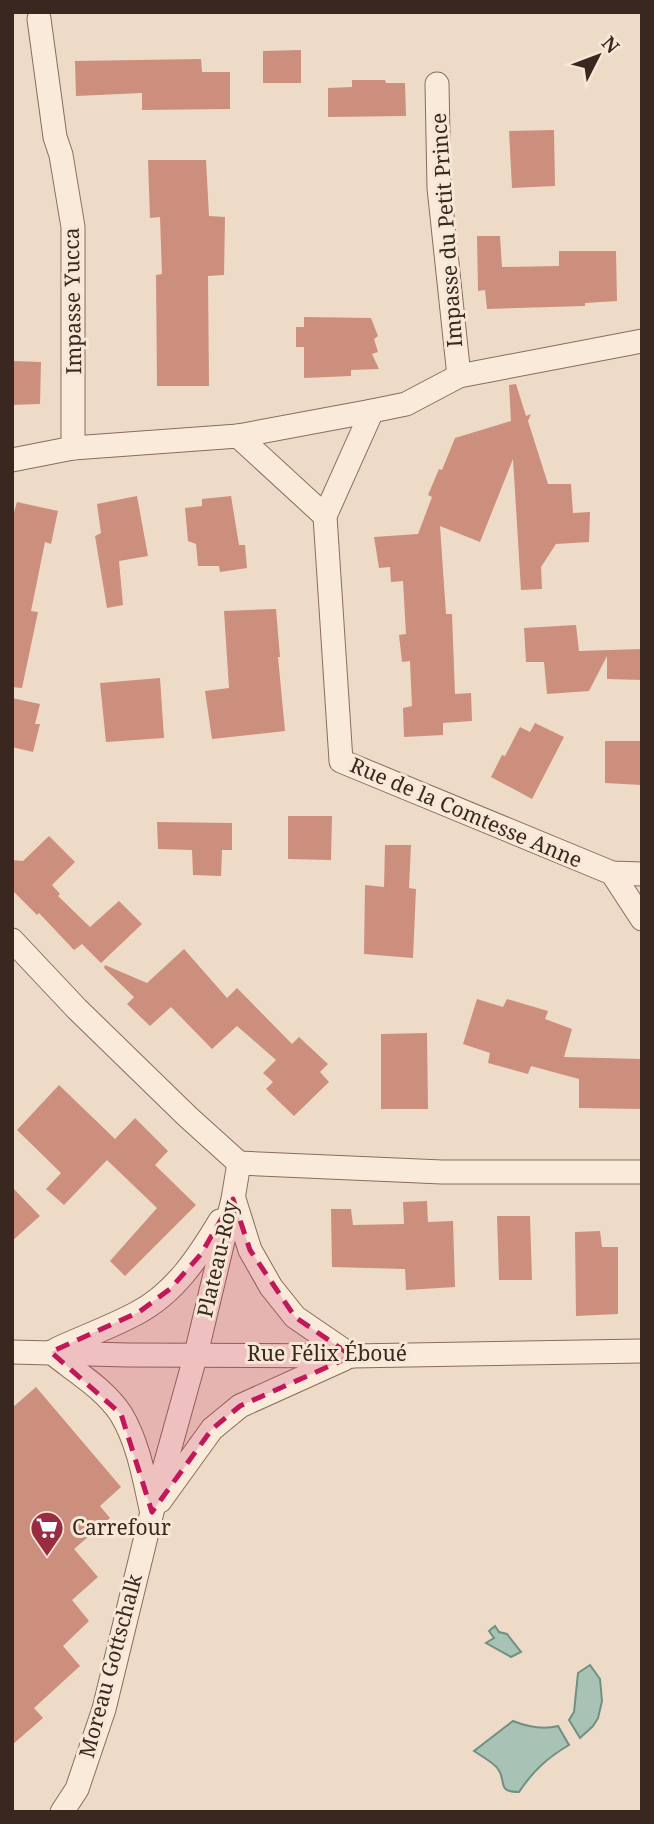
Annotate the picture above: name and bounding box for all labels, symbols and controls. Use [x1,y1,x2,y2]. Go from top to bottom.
north arrow [563,21,633,91]
text: N [596,30,625,59]
street label: Impasse du Petit Prince [424,112,468,348]
street label: Impasse Yucca [57,227,87,375]
street label: Rue de la Comtesse Anne [346,750,587,874]
street label: Plateau-Roy [190,1198,244,1320]
street label: Rue Félix Éboué [247,1339,407,1367]
supermarket icon: Carrefour [28,1509,66,1558]
place label: Carrefour [72,1513,171,1541]
street label: Moreau Gottschalk [72,1570,148,1761]

